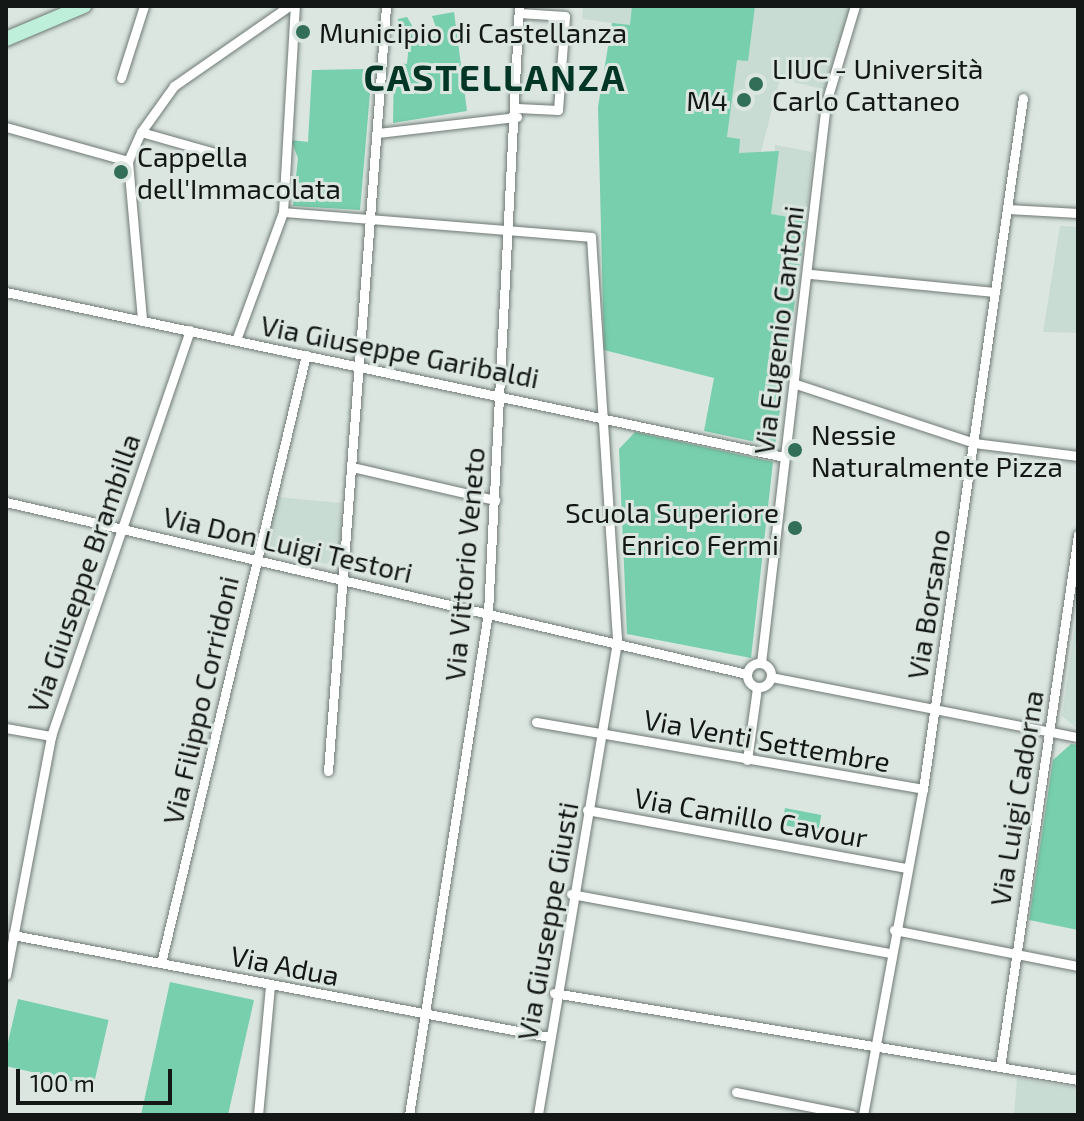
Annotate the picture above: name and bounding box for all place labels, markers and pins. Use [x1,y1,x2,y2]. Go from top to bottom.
place label: Municipio di Castellanza [319,15,627,49]
marker: Municipio di Castellanza [294,23,312,41]
place label: LIUC - Università Carlo Cattaneo [772,51,983,117]
marker: LIUC - Università Carlo Cattaneo [747,75,765,93]
place label: M4 [686,83,728,117]
marker: M4 [735,91,753,109]
place label: Cappella dell'Immacolata [137,139,341,205]
marker: Cappella dell'Immacolata [112,163,130,181]
place label: Nessie Naturalmente Pizza [811,417,1063,483]
marker: Nessie Naturalmente Pizza [786,441,804,459]
place label: Scuola Superiore Enrico Fermi [565,495,779,561]
marker: Scuola Superiore Enrico Fermi [786,519,804,537]

